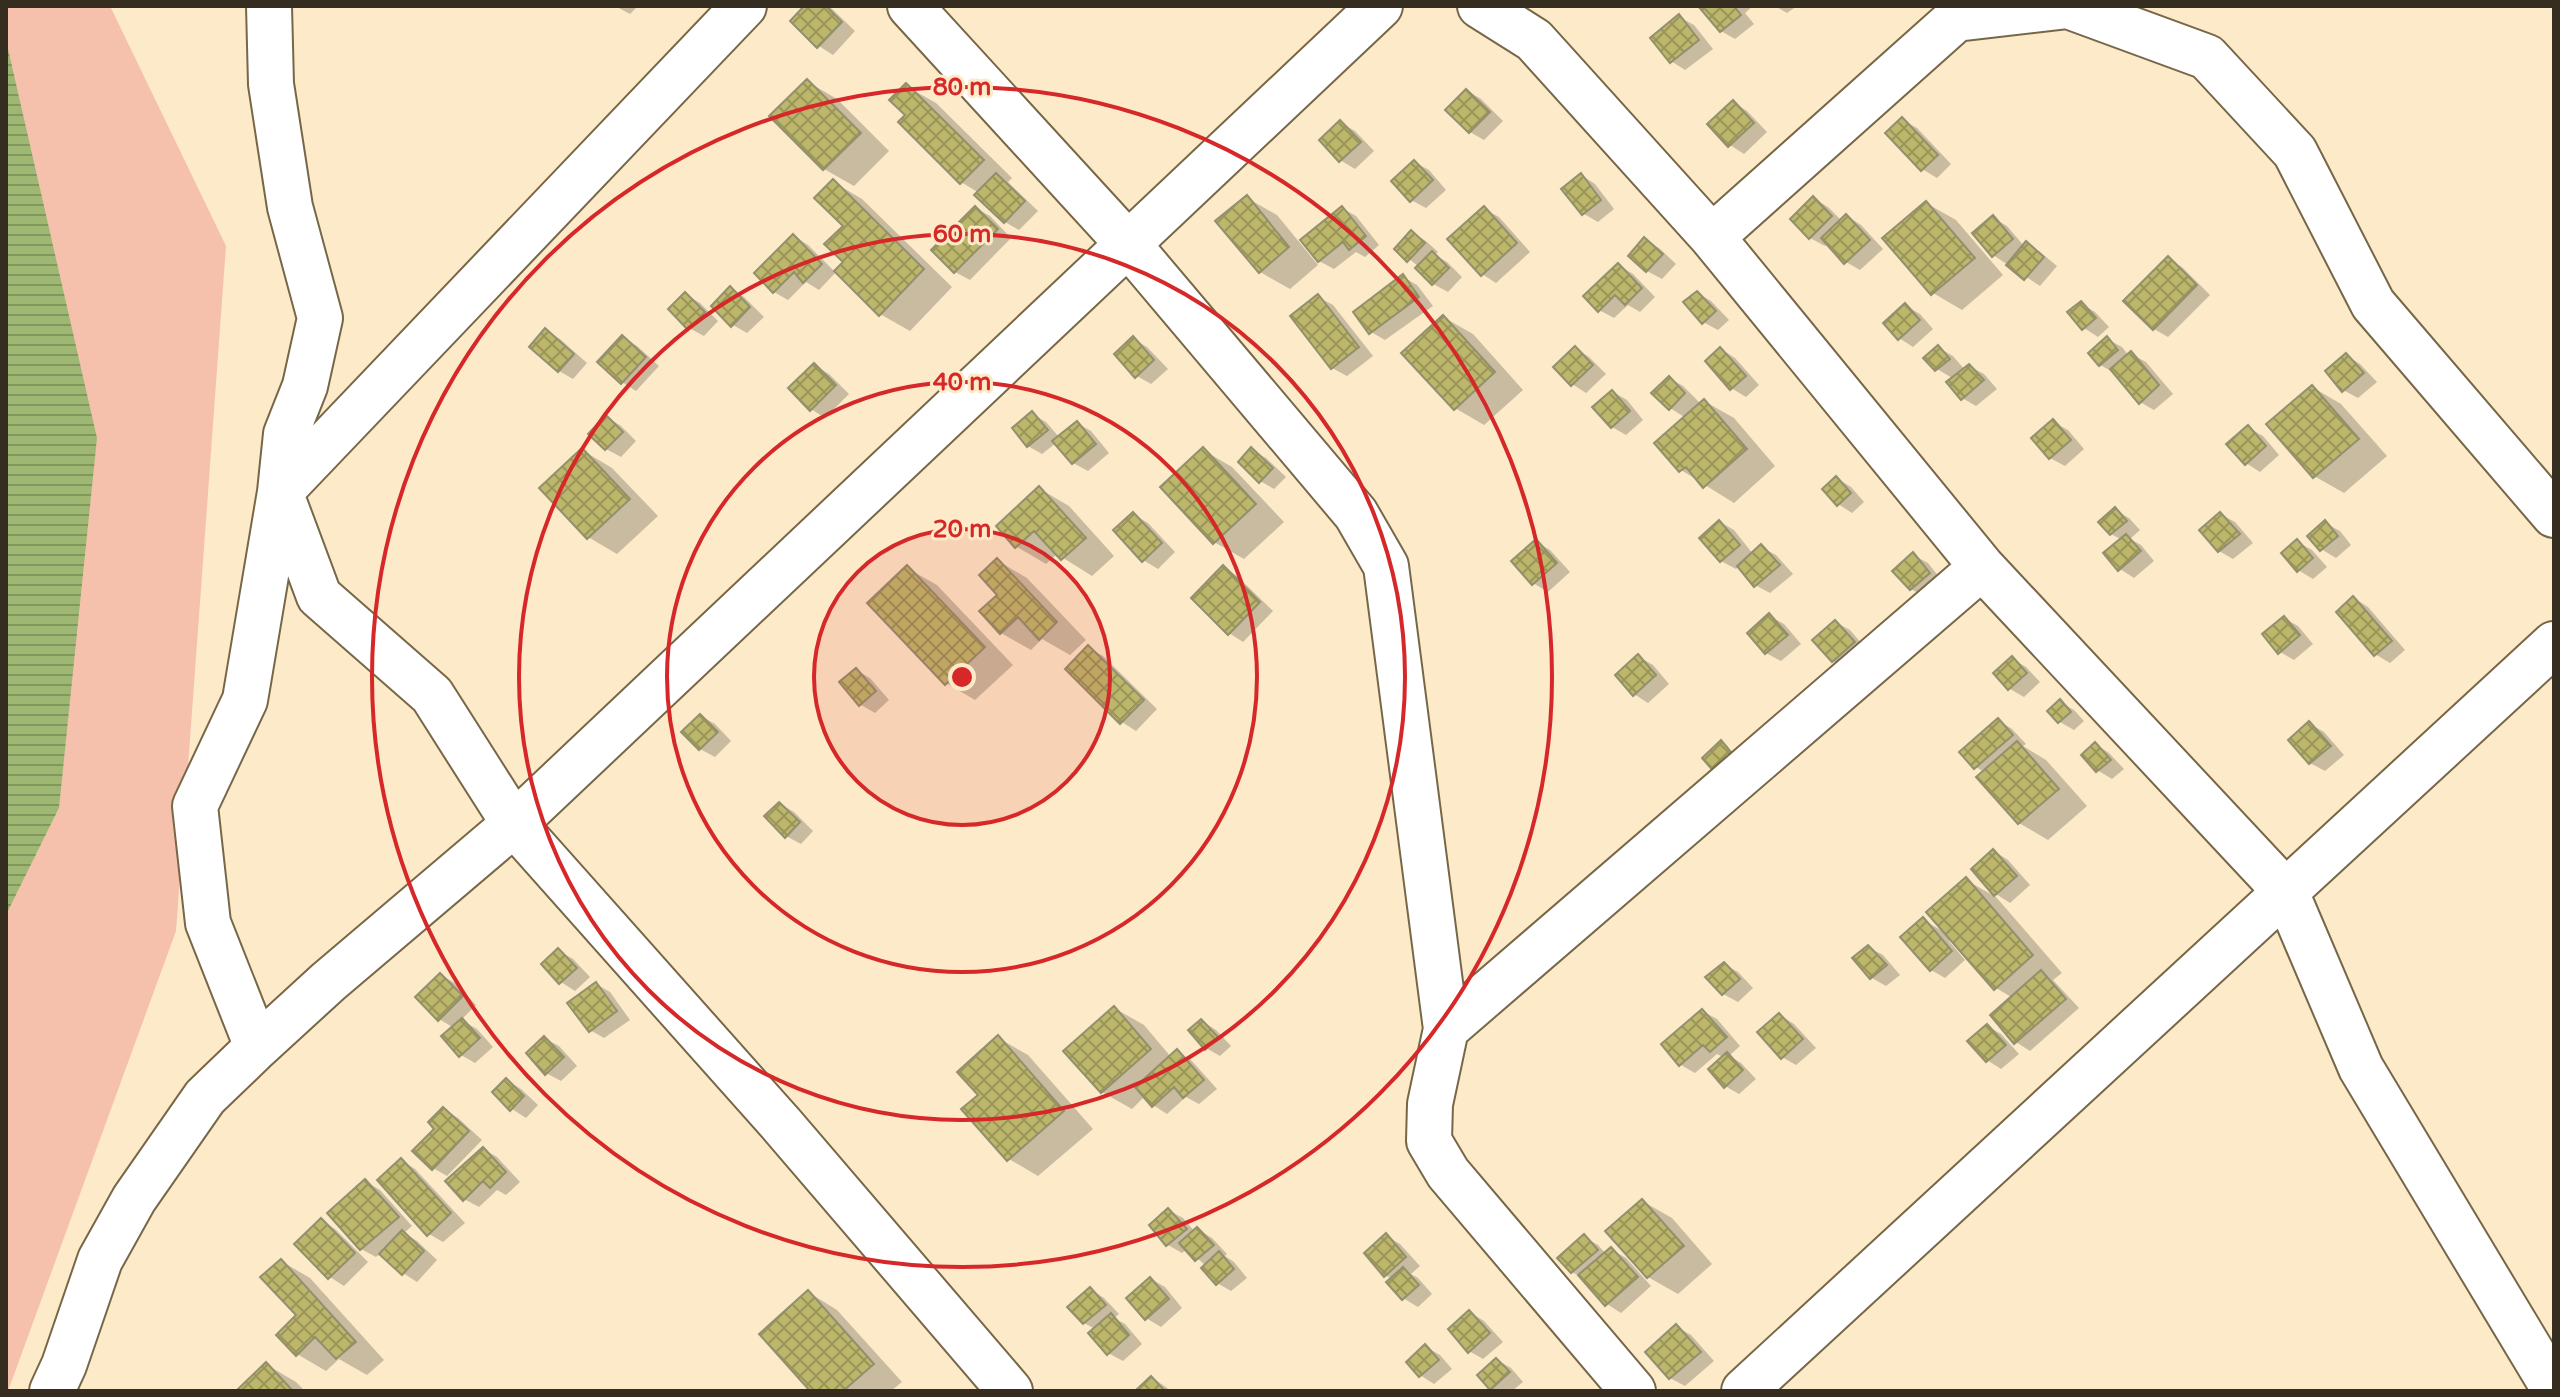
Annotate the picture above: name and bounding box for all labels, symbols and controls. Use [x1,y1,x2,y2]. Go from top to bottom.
text: 80 m [933,73,991,102]
text: 60 m [933,220,991,249]
text: 40 m [933,368,991,397]
text: 20 m [933,515,991,544]
centre of rings [948,663,976,691]

